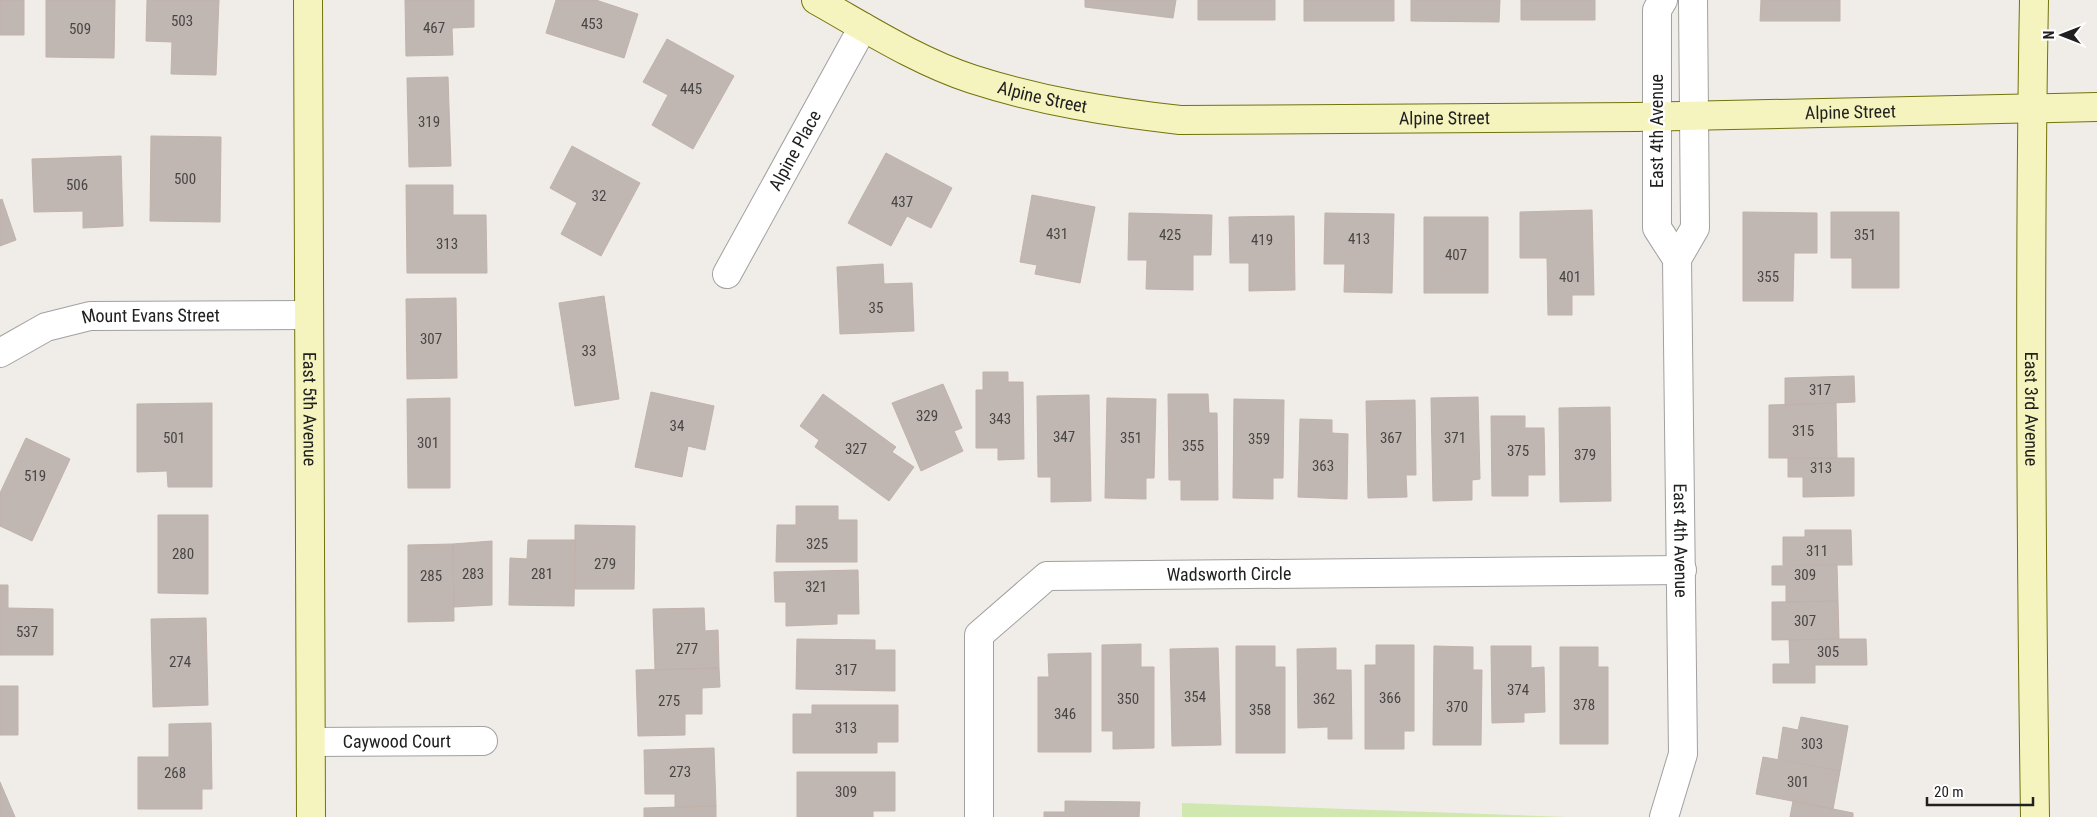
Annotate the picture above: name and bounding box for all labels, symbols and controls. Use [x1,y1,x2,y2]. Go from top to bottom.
north arrow [2037,10,2087,60]
house number: 503 [171,12,193,30]
house number: 453 [581,15,603,33]
house number: 467 [423,19,445,37]
house number: 509 [69,20,91,38]
text: N [2041,31,2057,39]
street label: East 4th Avenue [1646,74,1667,188]
street label: Alpine Street [995,76,1089,117]
house number: 445 [680,80,702,98]
street label: Alpine Street [1805,100,1896,123]
street label: Alpine Place [764,106,825,194]
street label: Alpine Street [1399,107,1490,129]
house number: 319 [418,113,440,131]
house number: 500 [174,170,196,188]
house number: 506 [66,176,88,194]
house number: 32 [592,187,606,205]
house number: 437 [891,193,913,211]
house number: 431 [1046,225,1068,243]
house number: 425 [1159,226,1181,244]
house number: 351 [1854,226,1876,244]
house number: 413 [1348,230,1370,248]
house number: 419 [1251,231,1273,249]
house number: 313 [436,235,458,253]
house number: 407 [1445,246,1467,264]
house number: 401 [1559,268,1581,286]
house number: 355 [1757,268,1779,286]
house number: 35 [869,299,883,317]
street label: Mount Evans Street [80,304,220,328]
house number: 307 [420,330,442,348]
house number: 33 [582,342,596,360]
street label: East 5th Avenue [299,352,321,466]
street label: East 3rd Avenue [2021,352,2042,466]
house number: 317 [1809,381,1831,399]
house number: 329 [916,407,938,425]
house number: 343 [989,410,1011,428]
house number: 34 [670,417,684,435]
house number: 315 [1792,422,1814,440]
house number: 347 [1053,428,1075,446]
house number: 501 [163,429,185,447]
house number: 351 [1120,429,1142,447]
house number: 367 [1380,429,1402,447]
house number: 371 [1444,429,1466,447]
house number: 359 [1248,430,1270,448]
house number: 301 [417,434,439,452]
house number: 355 [1182,437,1204,455]
house number: 327 [845,440,867,458]
house number: 375 [1507,442,1529,460]
house number: 379 [1574,446,1596,464]
house number: 363 [1312,457,1334,475]
house number: 313 [1810,459,1832,477]
house number: 519 [24,467,46,485]
street label: East 4th Avenue [1670,483,1692,598]
house number: 325 [806,535,828,553]
house number: 311 [1806,542,1828,560]
house number: 280 [172,545,194,563]
house number: 279 [594,555,616,573]
street label: Wadsworth Circle [1167,563,1291,585]
house number: 283 [462,565,484,583]
house number: 281 [531,565,553,583]
house number: 309 [1794,566,1816,584]
house number: 285 [420,567,442,585]
house number: 321 [805,578,827,596]
house number: 307 [1794,612,1816,630]
house number: 537 [16,623,38,641]
house number: 277 [676,640,698,658]
house number: 305 [1817,643,1839,661]
house number: 274 [169,653,191,671]
house number: 317 [835,661,857,679]
house number: 374 [1507,681,1529,699]
house number: 354 [1184,688,1206,706]
house number: 366 [1379,689,1401,707]
house number: 350 [1117,690,1139,708]
house number: 362 [1313,690,1335,708]
house number: 275 [658,692,680,710]
house number: 378 [1573,696,1595,714]
house number: 370 [1446,698,1468,716]
house number: 358 [1249,701,1271,719]
house number: 346 [1054,705,1076,723]
house number: 313 [835,719,857,737]
street label: Caywood Court [343,730,451,752]
house number: 303 [1801,735,1823,753]
house number: 273 [669,763,691,781]
house number: 268 [164,764,186,782]
house number: 301 [1787,773,1809,791]
scale bar [1927,774,2033,806]
house number: 309 [835,783,857,801]
text: 20 m [1934,783,1964,801]

